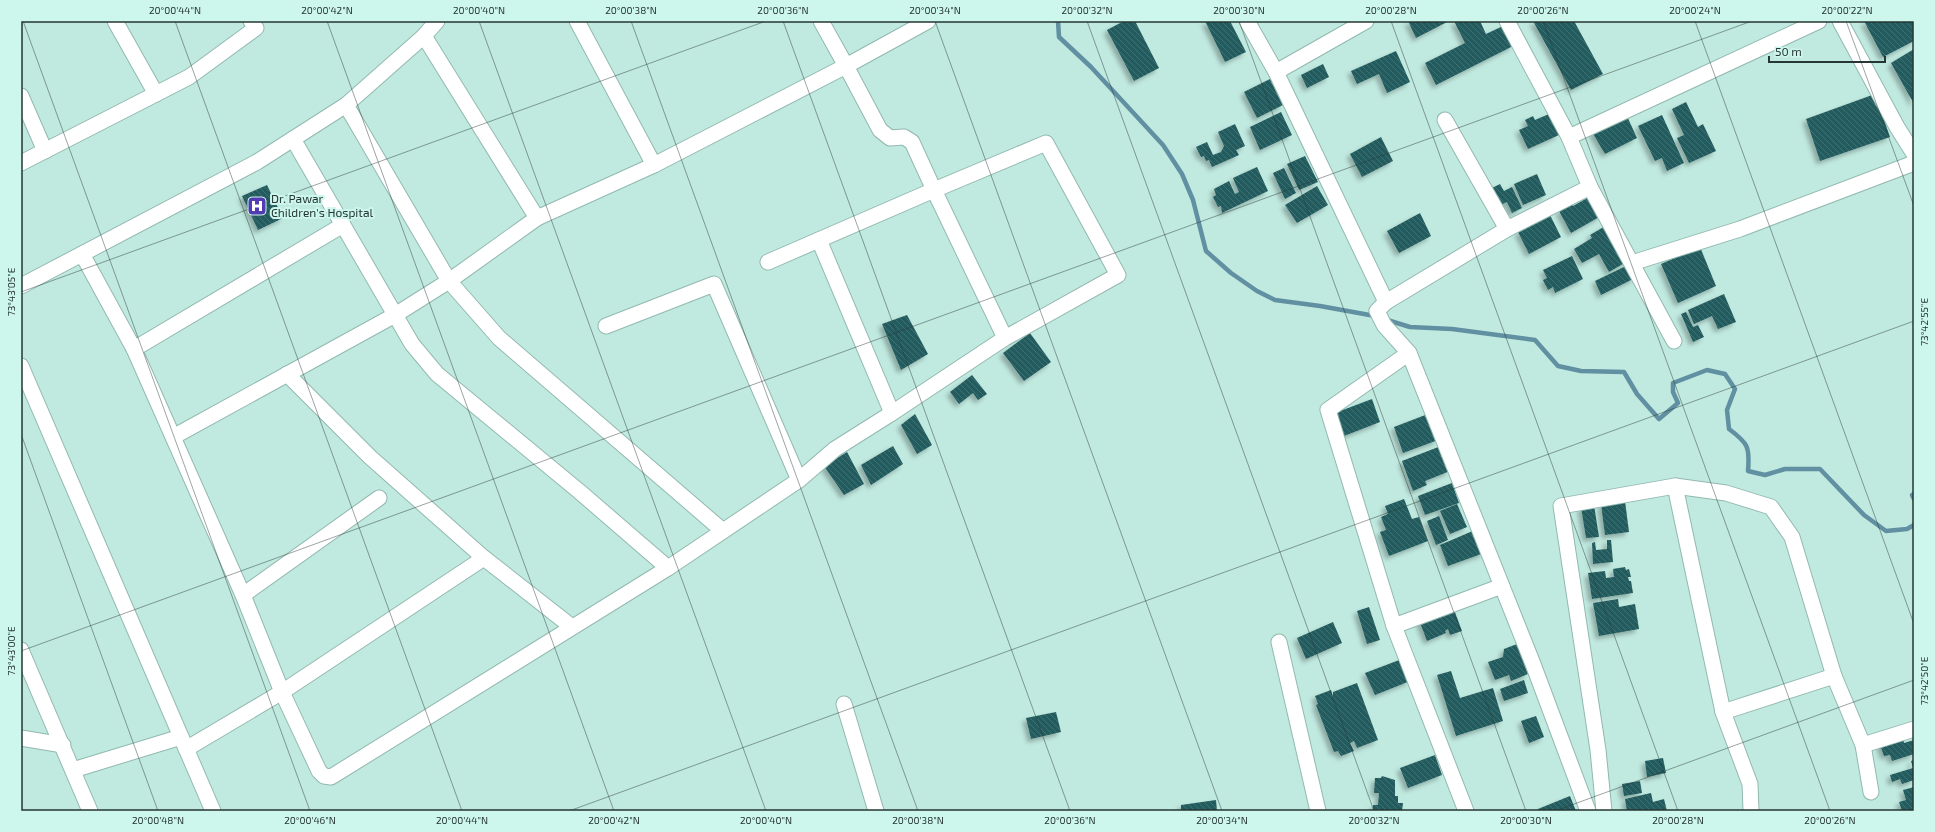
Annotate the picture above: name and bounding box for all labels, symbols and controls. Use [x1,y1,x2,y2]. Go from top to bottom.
text: 20°00'44"N [149,4,201,16]
text: 20°00'42"N [301,4,353,16]
text: 20°00'40"N [453,4,505,16]
text: 20°00'38"N [605,4,657,16]
text: 20°00'36"N [757,4,809,16]
text: 20°00'34"N [909,4,961,16]
text: 20°00'32"N [1061,4,1113,16]
text: 20°00'30"N [1213,4,1265,16]
text: 20°00'28"N [1365,4,1417,16]
text: 20°00'26"N [1517,4,1569,16]
text: 20°00'24"N [1669,4,1721,16]
text: 20°00'22"N [1821,4,1873,16]
scale bar [1769,38,1885,64]
text: 50 m [1775,44,1802,58]
place label: Dr. Pawar Children's Hospital [271,191,373,219]
hospital icon: Dr. Pawar Children's Hospital [246,195,268,217]
text: 73°43'05"E [5,267,17,316]
text: 73°42'55"E [1918,298,1930,346]
text: 73°43'00"E [5,626,17,676]
text: 73°42'50"E [1918,656,1930,705]
text: 20°00'48"N [132,814,184,826]
text: 20°00'46"N [284,814,336,826]
text: 20°00'44"N [436,814,488,826]
text: 20°00'42"N [588,814,640,826]
text: 20°00'40"N [740,814,792,826]
text: 20°00'38"N [892,814,944,826]
text: 20°00'36"N [1044,814,1096,826]
text: 20°00'34"N [1196,814,1248,826]
text: 20°00'32"N [1348,814,1400,826]
text: 20°00'30"N [1500,814,1552,826]
text: 20°00'28"N [1652,814,1704,826]
text: 20°00'26"N [1804,814,1856,826]

